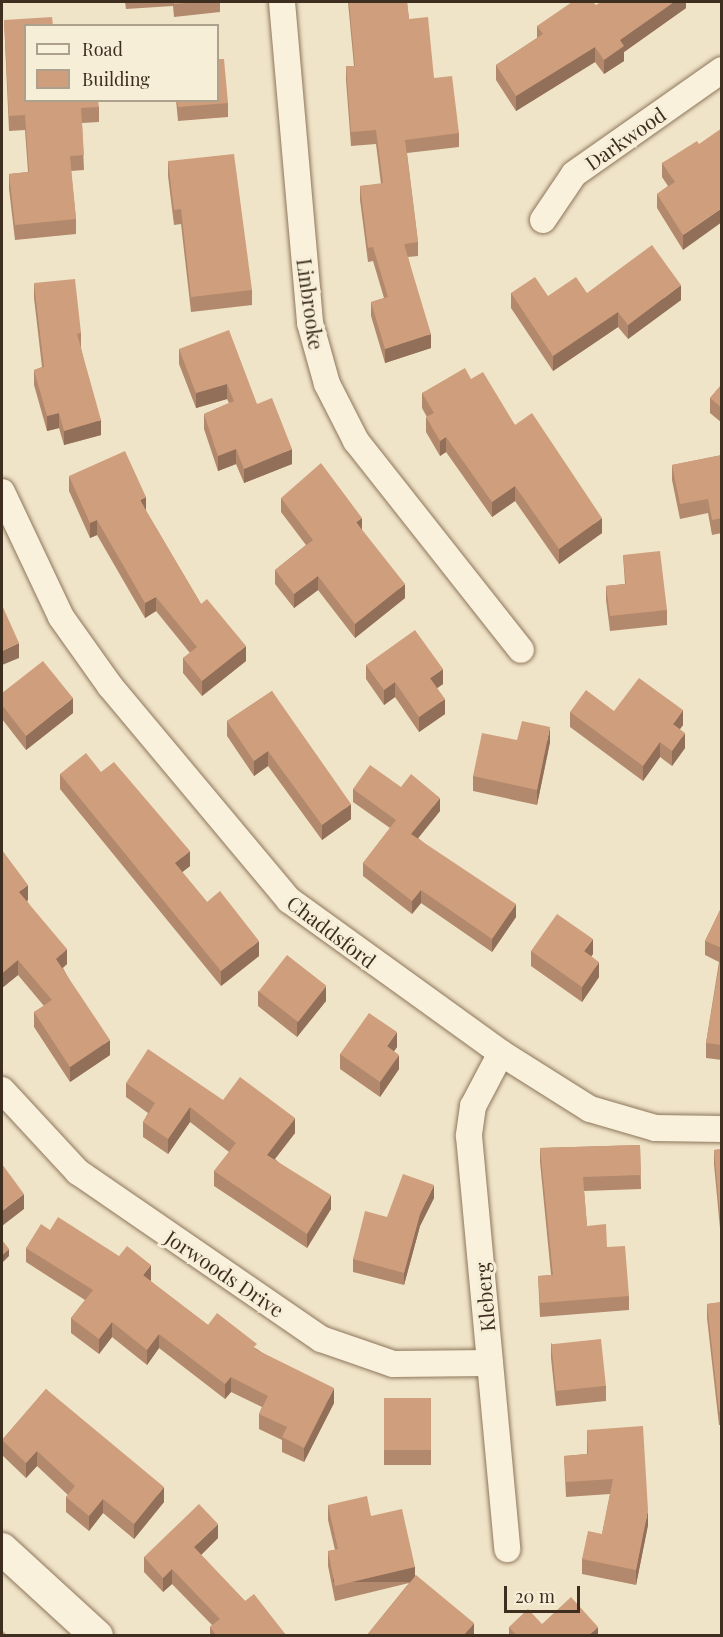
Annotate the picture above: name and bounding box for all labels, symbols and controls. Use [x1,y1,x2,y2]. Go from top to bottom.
legend [24,24,219,102]
text: Road [82,37,123,61]
text: Building [82,67,150,91]
street label: Darkwood [580,102,670,174]
street label: Linbrooke [293,257,329,351]
street label: Chaddsford [283,890,381,972]
street label: Jorwoods Drive [161,1225,289,1321]
street label: Kleberg [469,1261,499,1333]
scale bar [507,1574,584,1612]
text: 20 m [515,1584,555,1608]

